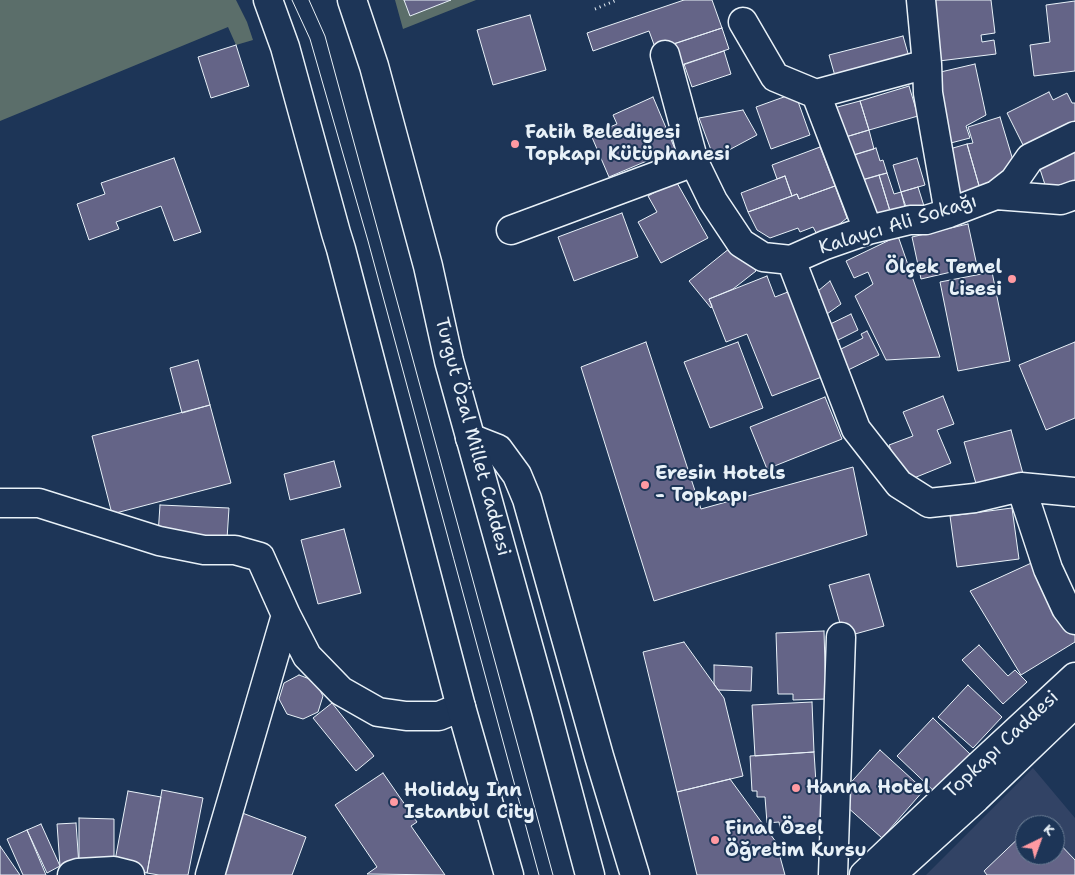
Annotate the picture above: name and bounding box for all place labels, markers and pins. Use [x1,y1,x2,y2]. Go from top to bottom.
place label: Fatih Belediyesi Topkapı Kütüphanesi [525,122,730,166]
marker: Fatih Belediyesi Topkapı Kütüphanesi [509,138,521,150]
place label: Ölçek Temel Lisesi [885,257,1002,301]
marker: Ölçek Temel Lisesi [1006,273,1018,285]
place label: Eresin Hotels - Topkapı [655,463,785,507]
marker: Eresin Hotels - Topkapı [639,479,651,491]
place label: Hanna Hotel [806,777,930,799]
place label: Holiday Inn Istanbul City [404,780,534,824]
marker: Hanna Hotel [790,782,802,794]
marker: Holiday Inn Istanbul City [388,796,400,808]
place label: Final Özel Öğretim Kursu [725,818,866,862]
marker: Final Özel Öğretim Kursu [709,834,721,846]

